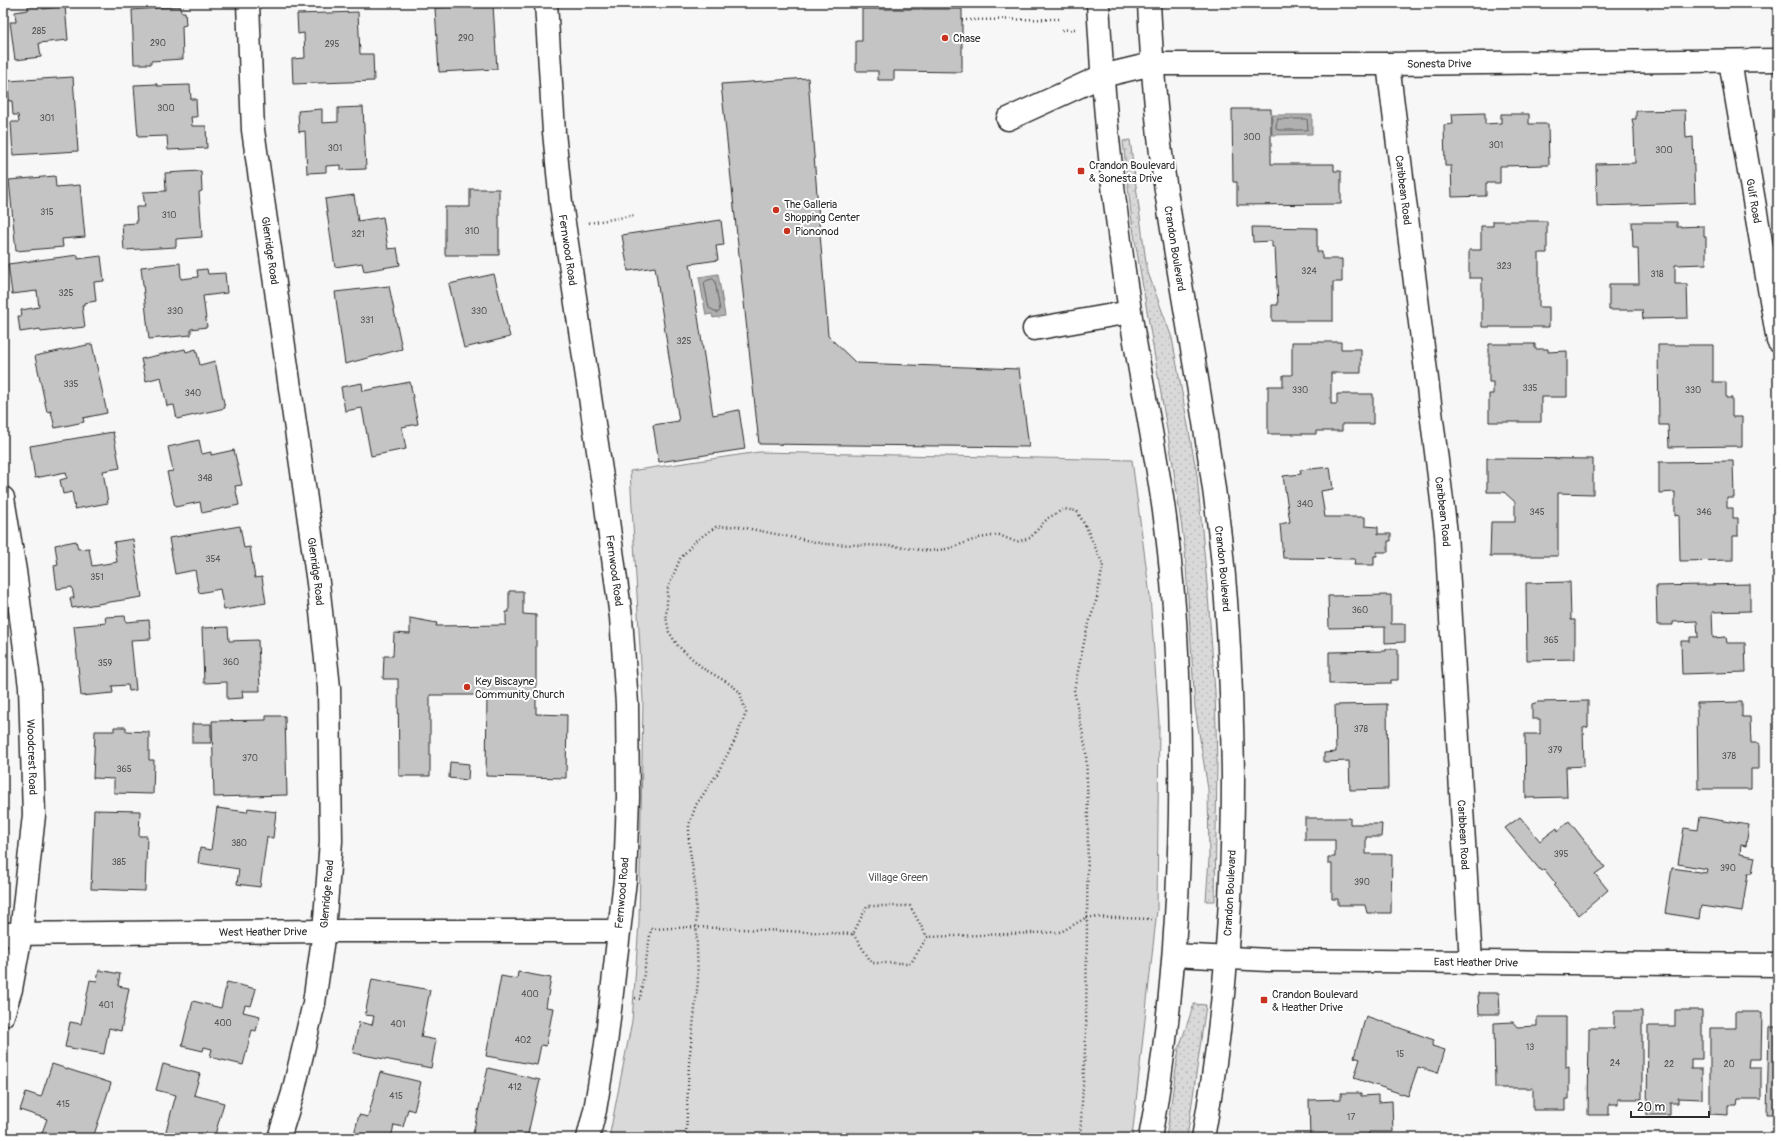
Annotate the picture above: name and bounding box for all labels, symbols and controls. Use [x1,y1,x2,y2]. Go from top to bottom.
house number: 285 [32,26,46,37]
place label: Chase [953,32,981,45]
house number: 290 [458,33,474,44]
marker: Chase [940,33,950,43]
house number: 290 [150,38,166,49]
house number: 295 [325,39,339,50]
street label: Sonesta Drive [1407,57,1472,70]
house number: 300 [157,103,175,114]
house number: 301 [40,113,54,124]
house number: 300 [1243,132,1261,143]
house number: 301 [1489,140,1503,151]
house number: 301 [328,143,342,154]
house number: 300 [1655,145,1673,156]
street label: Caribbean Road [1393,154,1414,226]
place label: Crandon Boulevard & Sonesta Drive [1089,159,1175,185]
marker: Crandon Boulevard & Sonesta Drive [1076,166,1086,176]
street label: Gulf Road [1744,178,1764,224]
place label: The Galleria Shopping Center [784,198,860,224]
marker: The Galleria Shopping Center [771,205,781,215]
street label: Crandon Boulevard [1162,205,1189,292]
house number: 315 [40,207,54,218]
house number: 310 [162,210,176,221]
street label: Fernwood Road [556,213,580,286]
street label: Glenridge Road [259,216,282,286]
place label: Piononod [795,225,839,238]
house number: 310 [465,226,479,237]
marker: Piononod [782,226,792,236]
house number: 321 [351,229,365,240]
house number: 323 [1497,261,1511,272]
house number: 324 [1301,266,1317,277]
house number: 318 [1650,269,1664,280]
house number: 325 [59,288,74,299]
house number: 330 [167,306,183,317]
house number: 330 [471,306,487,317]
house number: 331 [360,315,374,326]
house number: 325 [677,336,692,347]
house number: 335 [64,379,79,390]
house number: 335 [1523,383,1538,394]
house number: 330 [1292,385,1308,396]
house number: 330 [1685,385,1701,396]
house number: 340 [185,388,201,399]
house number: 348 [198,473,213,484]
street label: Caribbean Road [1433,476,1453,547]
house number: 340 [1297,499,1313,510]
house number: 345 [1529,507,1545,518]
house number: 346 [1696,507,1712,518]
street label: Crandon Boulevard [1212,525,1233,612]
street label: Fernwood Road [603,534,626,607]
street label: Glenridge Road [305,536,327,606]
house number: 354 [205,554,221,565]
house number: 351 [90,572,104,583]
house number: 360 [1352,605,1368,616]
house number: 365 [1543,635,1559,646]
house number: 360 [223,657,239,668]
house number: 359 [98,658,113,669]
place label: Key Biscayne Community Church [475,675,564,701]
marker: Key Biscayne Community Church [462,682,472,692]
street label: Woodcrest Road [25,719,40,795]
house number: 378 [1354,724,1369,735]
house number: 379 [1548,745,1563,756]
house number: 378 [1722,751,1737,762]
house number: 370 [242,753,258,764]
house number: 365 [116,764,132,775]
street label: Caribbean Road [1455,799,1472,870]
house number: 380 [231,838,247,849]
house number: 395 [1554,849,1568,860]
street label: Crandon Boulevard [1221,850,1239,936]
house number: 385 [112,857,126,868]
street label: Fernwood Road [612,857,632,929]
street label: Glenridge Road [318,859,336,929]
house number: 390 [1720,863,1736,874]
park label: Village Green [868,871,928,884]
house number: 390 [1354,877,1370,888]
street label: West Heather Drive [219,925,308,938]
street label: East Heather Drive [1434,955,1519,969]
place label: Crandon Boulevard & Heather Drive [1272,988,1358,1014]
house number: 400 [521,989,539,1000]
marker: Crandon Boulevard & Heather Drive [1259,995,1269,1005]
house number: 401 [99,1000,113,1011]
house number: 400 [214,1018,232,1029]
house number: 401 [391,1019,405,1030]
house number: 402 [515,1035,531,1046]
house number: 13 [1526,1042,1534,1053]
house number: 15 [1396,1049,1404,1060]
house number: 24 [1610,1058,1621,1069]
house number: 22 [1664,1059,1674,1070]
house number: 20 [1723,1059,1735,1070]
house number: 412 [508,1082,522,1093]
house number: 415 [389,1091,403,1102]
scale bar [1631,1093,1709,1119]
house number: 415 [56,1099,70,1110]
text: 20 m [1637,1100,1666,1115]
house number: 17 [1347,1112,1355,1123]

